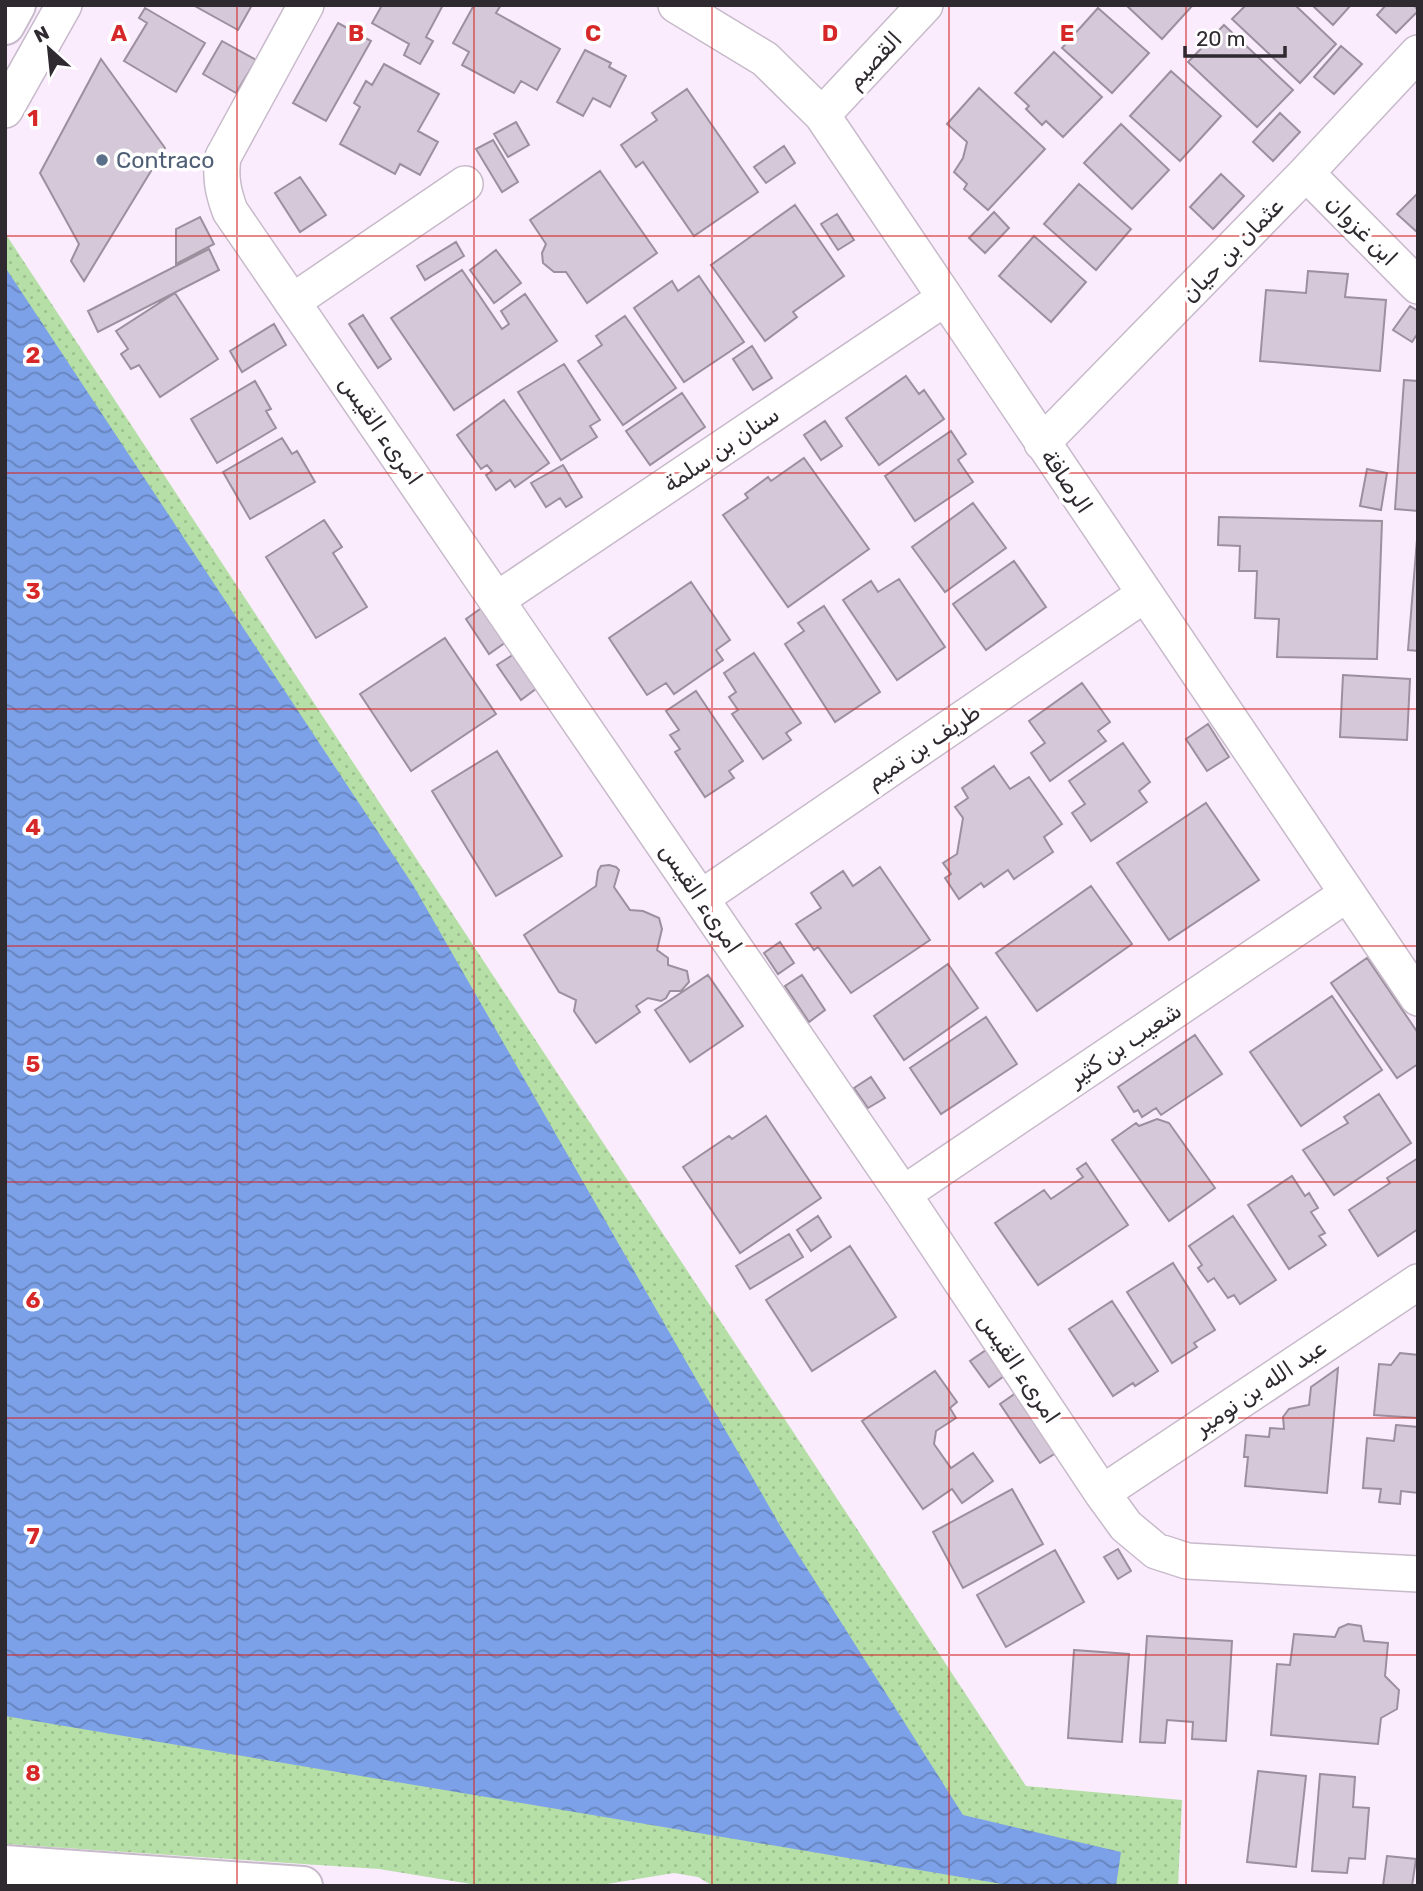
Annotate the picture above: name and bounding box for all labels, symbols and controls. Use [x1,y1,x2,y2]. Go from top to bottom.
north arrow [14,14,84,84]
scale bar [1185,14,1285,58]
text: A [111,19,128,47]
text: B [348,19,364,47]
text: C [585,19,601,47]
text: D [822,19,838,47]
text: E [1060,19,1074,47]
text: N [30,21,53,48]
street label: القصيم [840,25,908,95]
text: 20 m [1196,26,1245,51]
text: 1 [27,104,39,132]
place label: Contraco [116,146,214,174]
marker: Contraco [94,152,110,168]
street label: ابن غزوان [1320,188,1404,272]
street label: عثمان بن حيان [1175,192,1289,308]
text: 2 [26,341,40,369]
street label: امرىء القيس [333,370,429,490]
street label: سنان بن سلمة [658,400,784,498]
street label: الرصافة [1035,443,1099,519]
text: 3 [25,577,41,605]
street label: طريف بن تميم [860,697,986,795]
text: 4 [25,813,41,841]
street label: امرىء القيس [654,837,748,959]
street label: شعيب بن كثير [1062,996,1187,1093]
text: 5 [26,1050,41,1078]
text: 6 [26,1286,41,1314]
street label: امرىء القيس [972,1307,1066,1429]
street label: عبد الله بن نومير [1187,1333,1331,1442]
text: 7 [26,1522,40,1550]
text: 8 [25,1759,41,1787]

